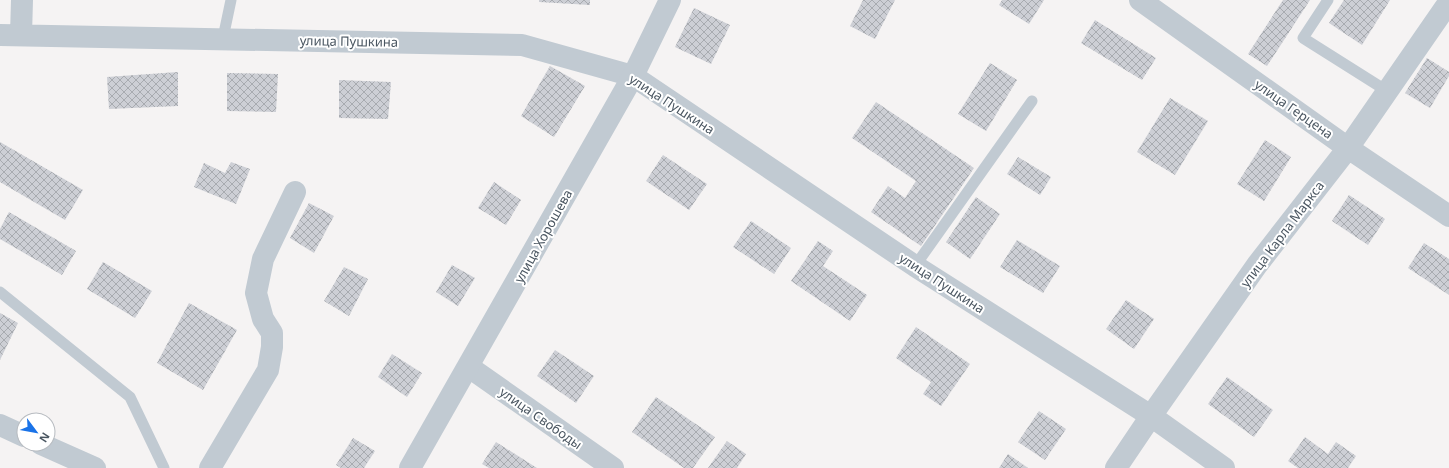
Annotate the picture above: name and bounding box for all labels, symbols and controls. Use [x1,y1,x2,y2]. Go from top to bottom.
street label: улица Пушкина [300,31,398,51]
street label: улица Пушкина [626,70,718,138]
street label: улица Герцена [1251,75,1337,143]
street label: улица Карла Маркса [1236,177,1328,291]
street label: улица Хорошева [510,186,576,286]
street label: улица Пушкина [896,249,988,317]
street label: улица Свободы [496,383,586,453]
north arrow [16,412,56,452]
text: N [36,430,54,445]

